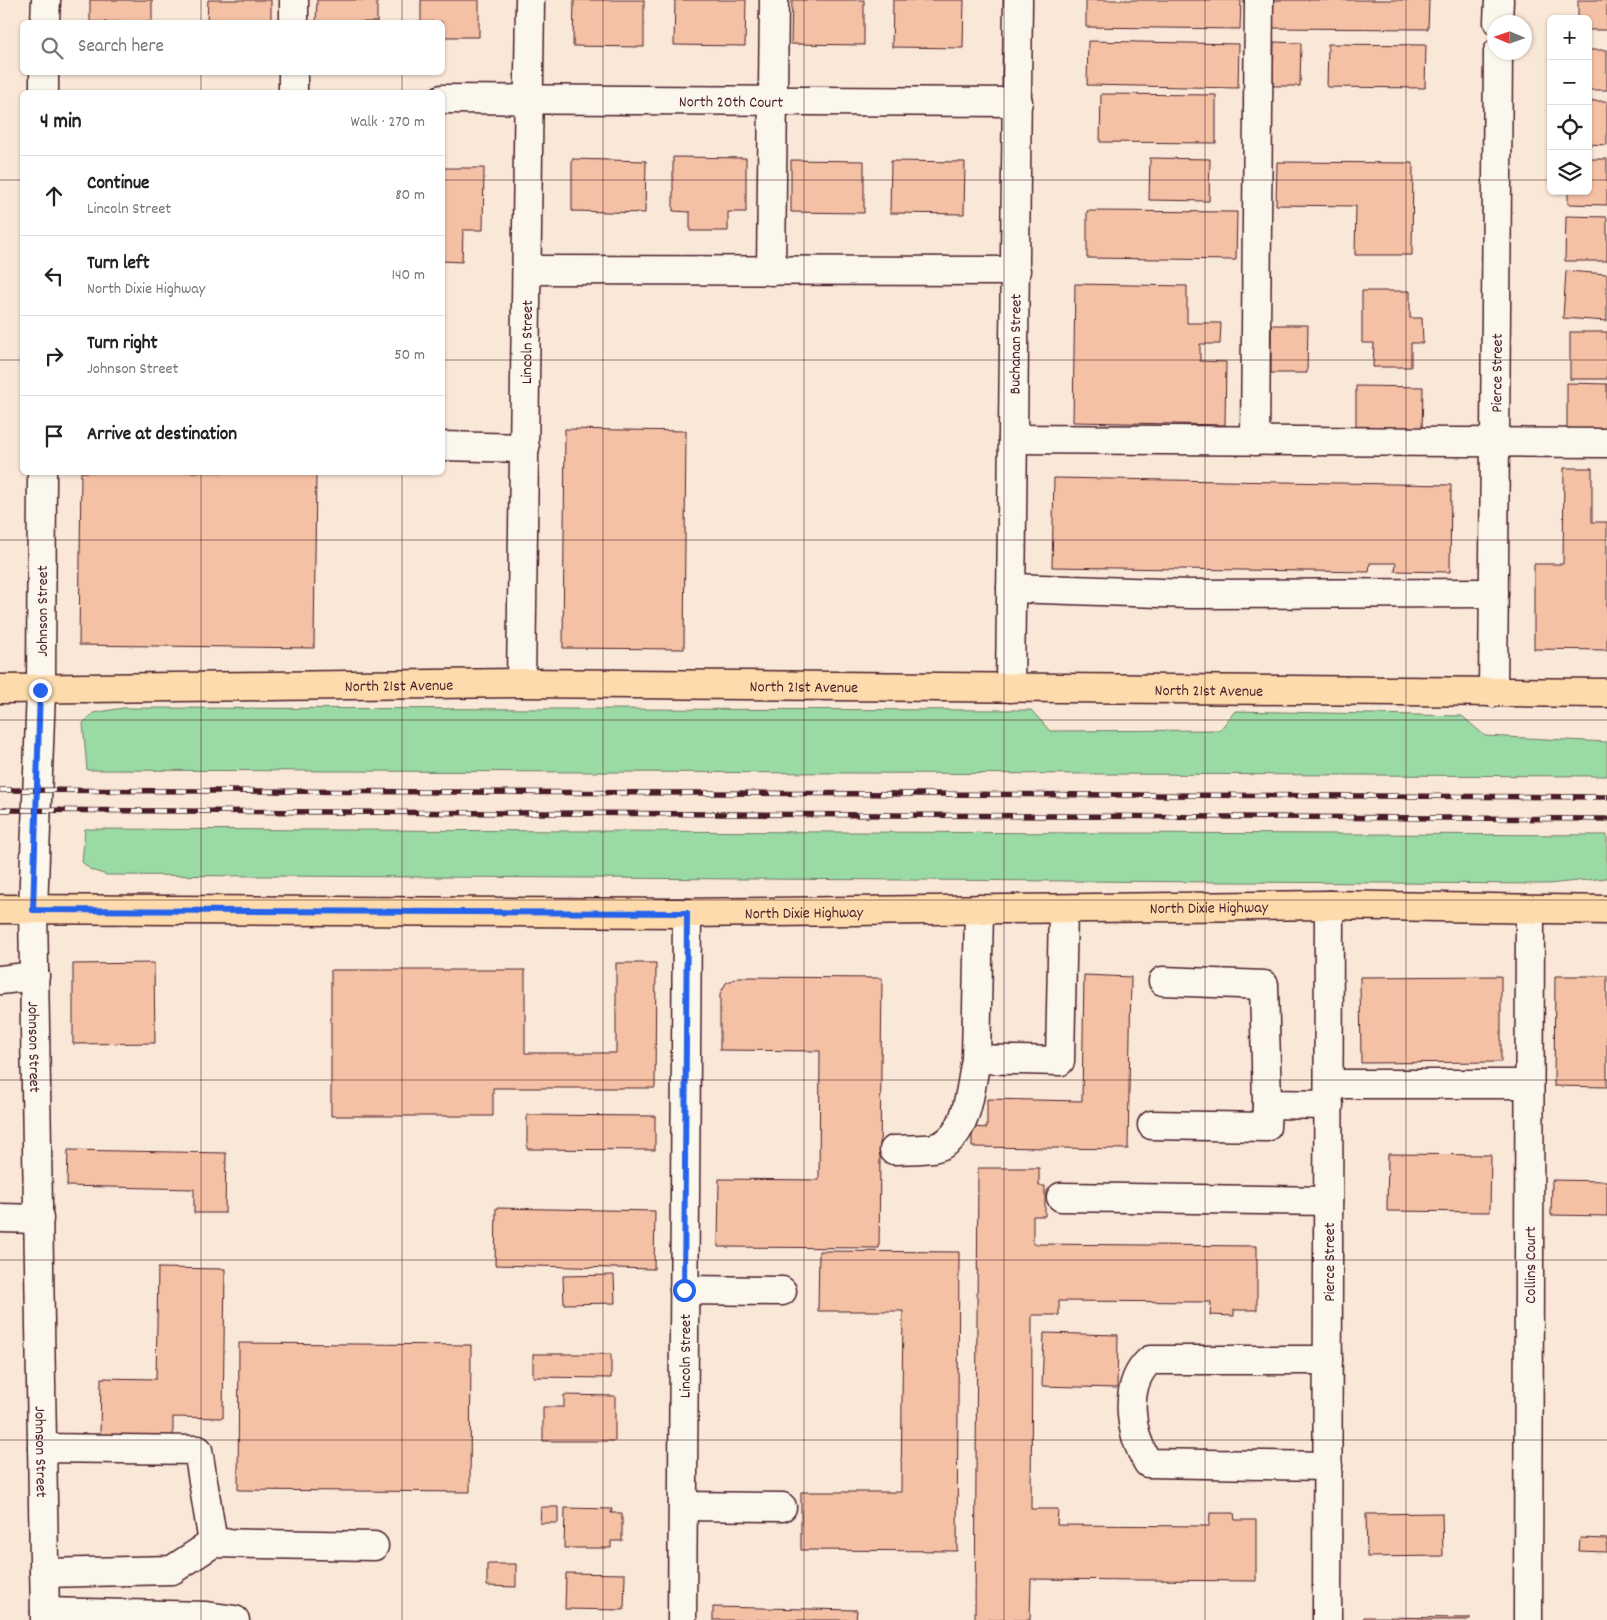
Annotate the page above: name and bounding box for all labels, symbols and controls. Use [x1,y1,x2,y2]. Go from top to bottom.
north arrow [1487,15,1532,60]
map controls [1547,15,1592,195]
button: + [1547,15,1592,60]
search box [20,20,445,75]
icon: search [38,34,66,62]
text: Search here [78,34,164,61]
button: − [1547,60,1592,105]
street label: North 20th Court [679,91,783,115]
button: locate [1547,105,1592,150]
text: 4 min [40,108,82,138]
text: Walk · 270 m [350,111,425,134]
button: layers [1547,150,1592,195]
text: Continue [87,171,149,198]
icon: ahead [40,182,68,210]
text: 80 m [395,184,425,207]
text: Lincoln Street [87,198,171,221]
text: Turn left [87,251,150,278]
icon: left [40,262,68,290]
text: 140 m [391,264,425,287]
text: North Dixie Highway [87,278,205,301]
street label: Buchanan Street [1004,293,1029,395]
street label: Lincoln Street [516,300,540,384]
text: Turn right [87,331,158,358]
street label: Pierce Street [1486,333,1510,413]
icon: right [40,342,68,370]
text: 50 m [394,344,425,367]
text: Johnson Street [87,358,178,381]
icon: arrive [40,422,68,450]
text: Arrive at destination [87,422,237,449]
street label: Johnson Street [32,565,55,657]
street label: North 21st Avenue [345,675,453,699]
street label: North 21st Avenue [750,676,858,700]
route end [29,679,52,702]
street label: North 21st Avenue [1155,680,1263,704]
street label: North Dixie Highway [1150,897,1269,921]
street label: North Dixie Highway [745,902,864,926]
street label: Johnson Street [21,1001,45,1093]
street label: Pierce Street [1319,1222,1342,1302]
street label: Collins Court [1520,1226,1543,1304]
route start [673,1279,696,1302]
street label: Lincoln Street [675,1314,698,1398]
street label: Johnson Street [27,1406,52,1498]

